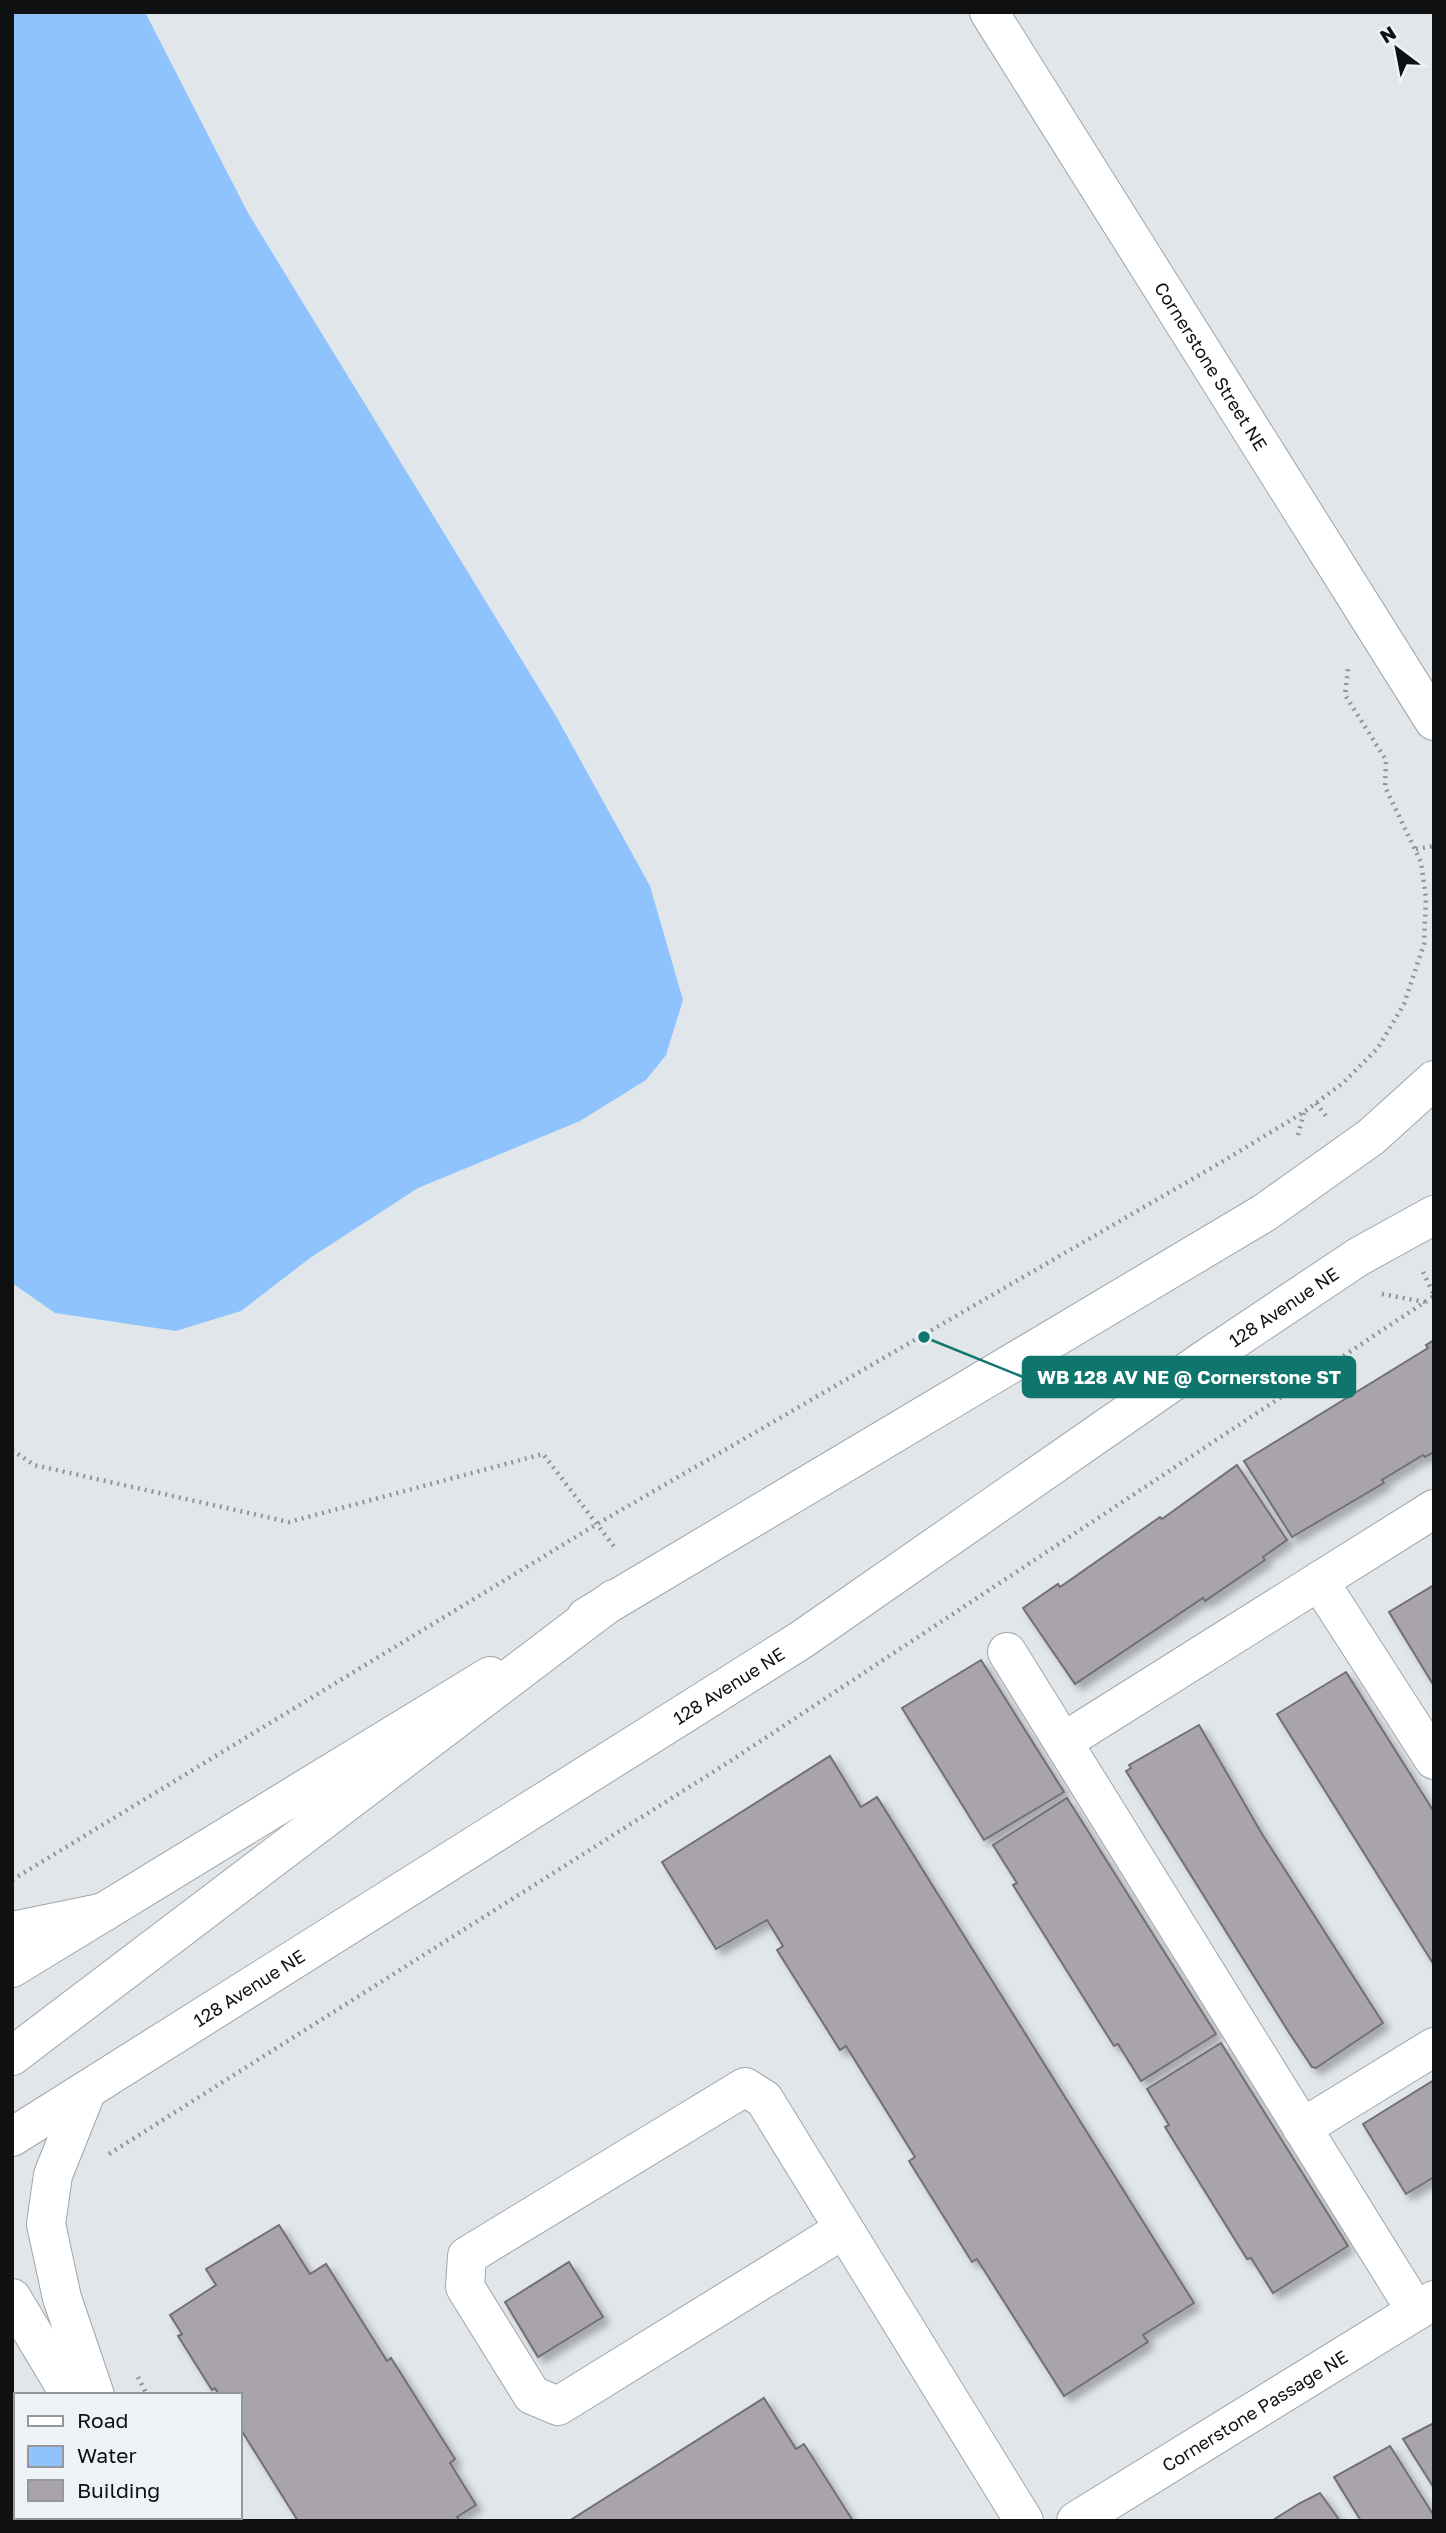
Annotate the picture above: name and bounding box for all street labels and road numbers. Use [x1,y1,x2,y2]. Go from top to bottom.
street label: Cornerstone Street NE [1150,278,1272,454]
street label: 128 Avenue NE [1225,1262,1343,1351]
street label: 128 Avenue NE [669,1642,788,1729]
street label: 128 Avenue NE [189,1944,309,2031]
street label: Cornerstone Passage NE [1158,2345,1352,2476]

